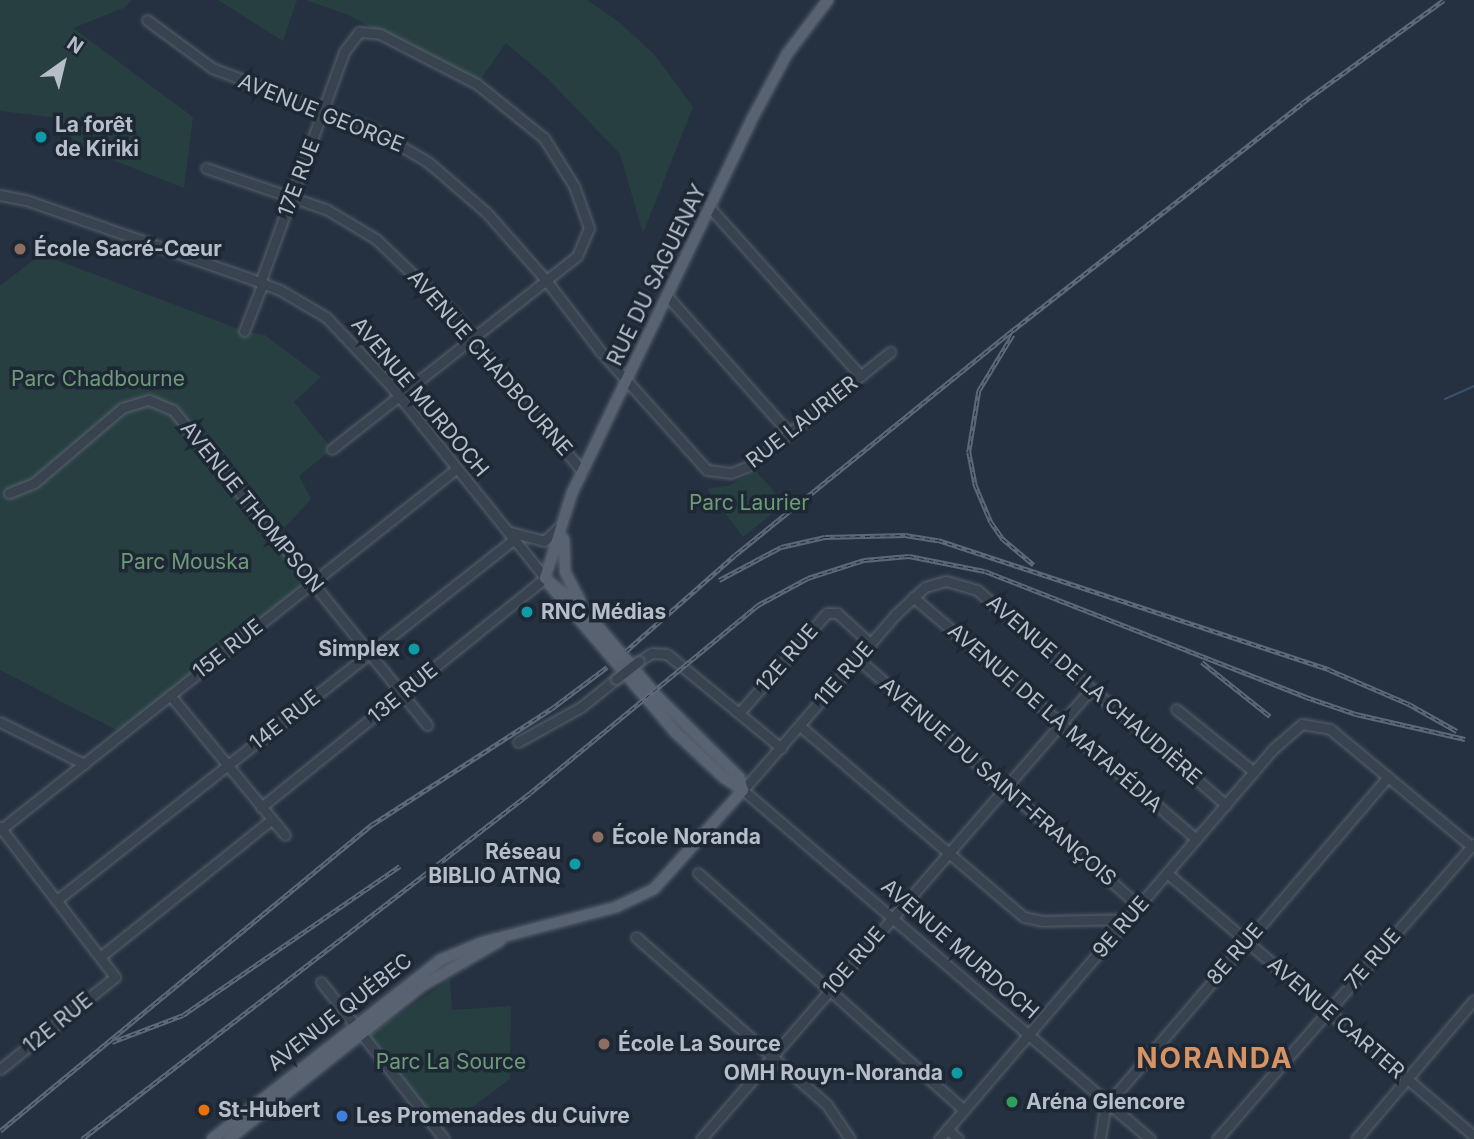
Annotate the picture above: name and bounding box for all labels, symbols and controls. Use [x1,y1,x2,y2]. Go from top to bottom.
north arrow [28,28,98,98]
text: N [63,32,87,59]
street label: AVENUE GEORGE [235,68,407,158]
place label: La forêt de Kiriki [55,112,139,162]
marker: La forêt de Kiriki [33,129,49,145]
street label: 17E RUE [273,136,325,220]
street label: RUE DU SAGUENAY [602,180,712,370]
place label: École Sacré-Cœur [34,236,222,262]
marker: École Sacré-Cœur [12,241,28,257]
street label: AVENUE CHADBOURNE [402,265,578,461]
street label: AVENUE MURDOCH [346,312,494,482]
park label: Parc Chadbourne [11,366,185,392]
street label: RUE LAURIER [741,371,863,473]
street label: AVENUE THOMPSON [175,416,329,598]
park label: Parc Laurier [689,490,809,516]
park label: Parc Mouska [120,549,250,575]
street label: AVENUE DE LA CHAUDIÈRE [981,590,1207,790]
place label: RNC Médias [541,599,666,625]
marker: RNC Médias [519,604,535,620]
street label: 15E RUE [188,614,268,684]
street label: AVENUE DE LA MATAPÉDIA [943,618,1167,818]
street label: 12E RUE [751,619,823,697]
place label: Simplex [318,636,400,662]
street label: 11E RUE [809,637,879,711]
marker: Simplex [406,641,422,657]
street label: 13E RUE [363,657,443,729]
street label: AVENUE DU SAINT-FRANÇOIS [875,673,1121,891]
street label: 14E RUE [245,685,325,755]
place label: École Noranda [612,824,761,850]
marker: École Noranda [590,829,606,845]
place label: Réseau BIBLIO ATNQ [428,839,561,889]
marker: Réseau BIBLIO ATNQ [567,856,583,872]
street label: AVENUE MURDOCH [876,874,1044,1024]
street label: 9E RUE [1087,891,1155,963]
street label: 8E RUE [1201,918,1269,990]
street label: 10E RUE [818,922,890,1000]
street label: 7E RUE [1340,923,1406,995]
street label: AVENUE QUÉBEC [263,948,417,1076]
street label: AVENUE CARTER [1263,952,1409,1084]
street label: 12E RUE [18,988,98,1058]
place label: École La Source [618,1031,781,1057]
marker: École La Source [596,1036,612,1052]
district label: NORANDA [1137,1041,1293,1075]
park label: Parc La Source [376,1049,526,1075]
place label: OMH Rouyn-Noranda [724,1060,943,1086]
marker: OMH Rouyn-Noranda [949,1065,965,1081]
place label: Aréna Glencore [1026,1089,1185,1115]
marker: Aréna Glencore [1004,1094,1020,1110]
place label: St-Hubert [218,1097,320,1123]
marker: St-Hubert [196,1102,212,1118]
place label: Les Promenades du Cuivre [356,1103,630,1129]
marker: Les Promenades du Cuivre [334,1108,350,1124]

